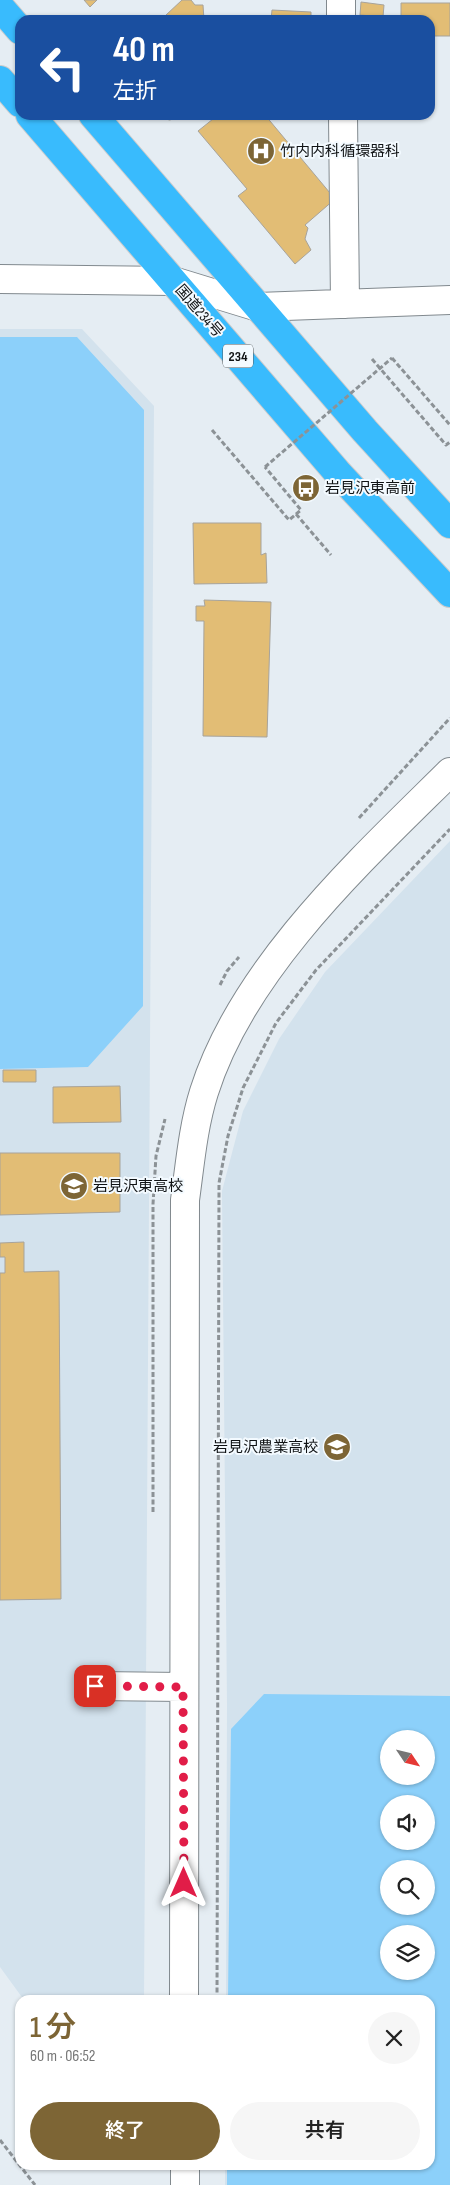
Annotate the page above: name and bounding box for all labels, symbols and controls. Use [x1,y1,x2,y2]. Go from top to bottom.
text: 40 m [113,29,175,72]
icon: left [30,35,95,100]
text: 左折 [113,78,157,105]
hospital icon: 竹内内科循環器科 [246,136,276,166]
place label: 竹内内科循環器科 [280,142,400,161]
street label: 国道234号 [171,281,227,341]
road number: 234 [223,344,253,368]
bus stop icon: 岩見沢東高前 [291,473,321,503]
place label: 岩見沢東高前 [325,479,415,498]
school or university icon: 岩見沢東高校 [59,1171,89,1201]
place label: 岩見沢東高校 [93,1177,183,1196]
school or university icon: 岩見沢農業高校 [322,1432,352,1462]
place label: 岩見沢農業高校 [213,1438,318,1457]
pin [74,1665,116,1707]
icon: arrive [81,1672,109,1700]
north arrow [380,1730,435,1785]
map controls [380,1730,435,1980]
button: sound [380,1795,435,1850]
position arrow [157,1856,209,1908]
button: search [380,1860,435,1915]
button: layers [380,1925,435,1980]
text: 1 分 [30,2010,76,2046]
button: close [368,2012,420,2064]
text: 60 m · 06:52 [30,2047,95,2066]
button: 終了 [30,2102,220,2160]
button: 共有 [230,2102,420,2160]

